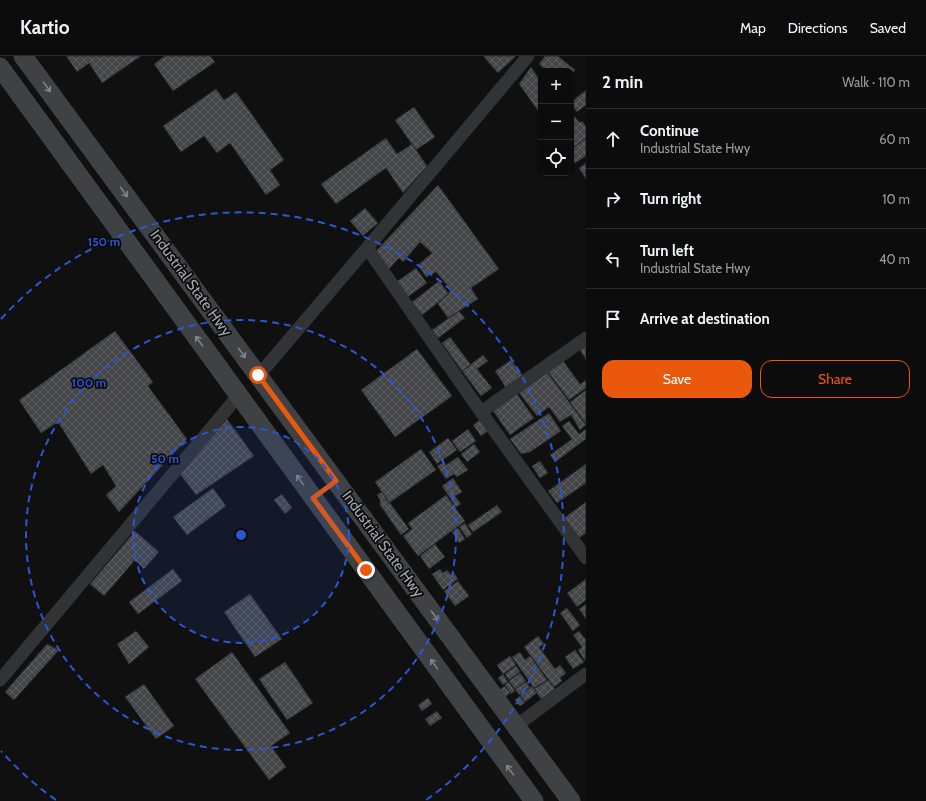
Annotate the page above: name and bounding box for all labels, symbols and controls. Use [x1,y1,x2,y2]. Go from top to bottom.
text: Kartio [20,16,69,39]
text: Map [740,19,766,37]
text: Directions [788,19,848,37]
text: Saved [870,19,906,37]
map controls [538,68,574,176]
button: + [538,68,574,104]
text: 2 min [602,72,643,92]
text: Walk · 110 m [842,74,910,90]
one-way arrow [42,82,51,93]
button: − [538,104,574,140]
text: Continue [640,122,699,140]
icon: ahead [602,128,624,150]
text: 60 m [879,131,910,147]
button: locate [538,140,574,176]
text: Industrial State Hwy [640,140,750,156]
one-way arrow [120,186,128,197]
icon: right [602,188,624,210]
text: Turn right [640,190,701,208]
text: 10 m [882,191,910,207]
street label: Industrial State Hwy [146,226,236,340]
text: 150 m [88,234,120,249]
text: Turn left [640,242,694,260]
icon: left [602,248,624,270]
text: 40 m [879,251,910,267]
text: Industrial State Hwy [640,260,750,276]
icon: arrive [602,308,624,330]
text: Arrive at destination [640,310,770,328]
one-way arrow [195,336,203,347]
one-way arrow [238,347,247,358]
button: Save [602,360,752,398]
button: Share [760,360,910,398]
route start [249,366,267,384]
text: 100 m [72,375,106,390]
text: 50 m [151,451,179,466]
one-way arrow [296,475,304,486]
street label: Industrial State Hwy [338,487,428,601]
centre of rings [234,528,248,542]
route end [357,561,375,579]
one-way arrow [431,610,440,621]
one-way arrow [430,659,438,670]
one-way arrow [506,764,515,775]

